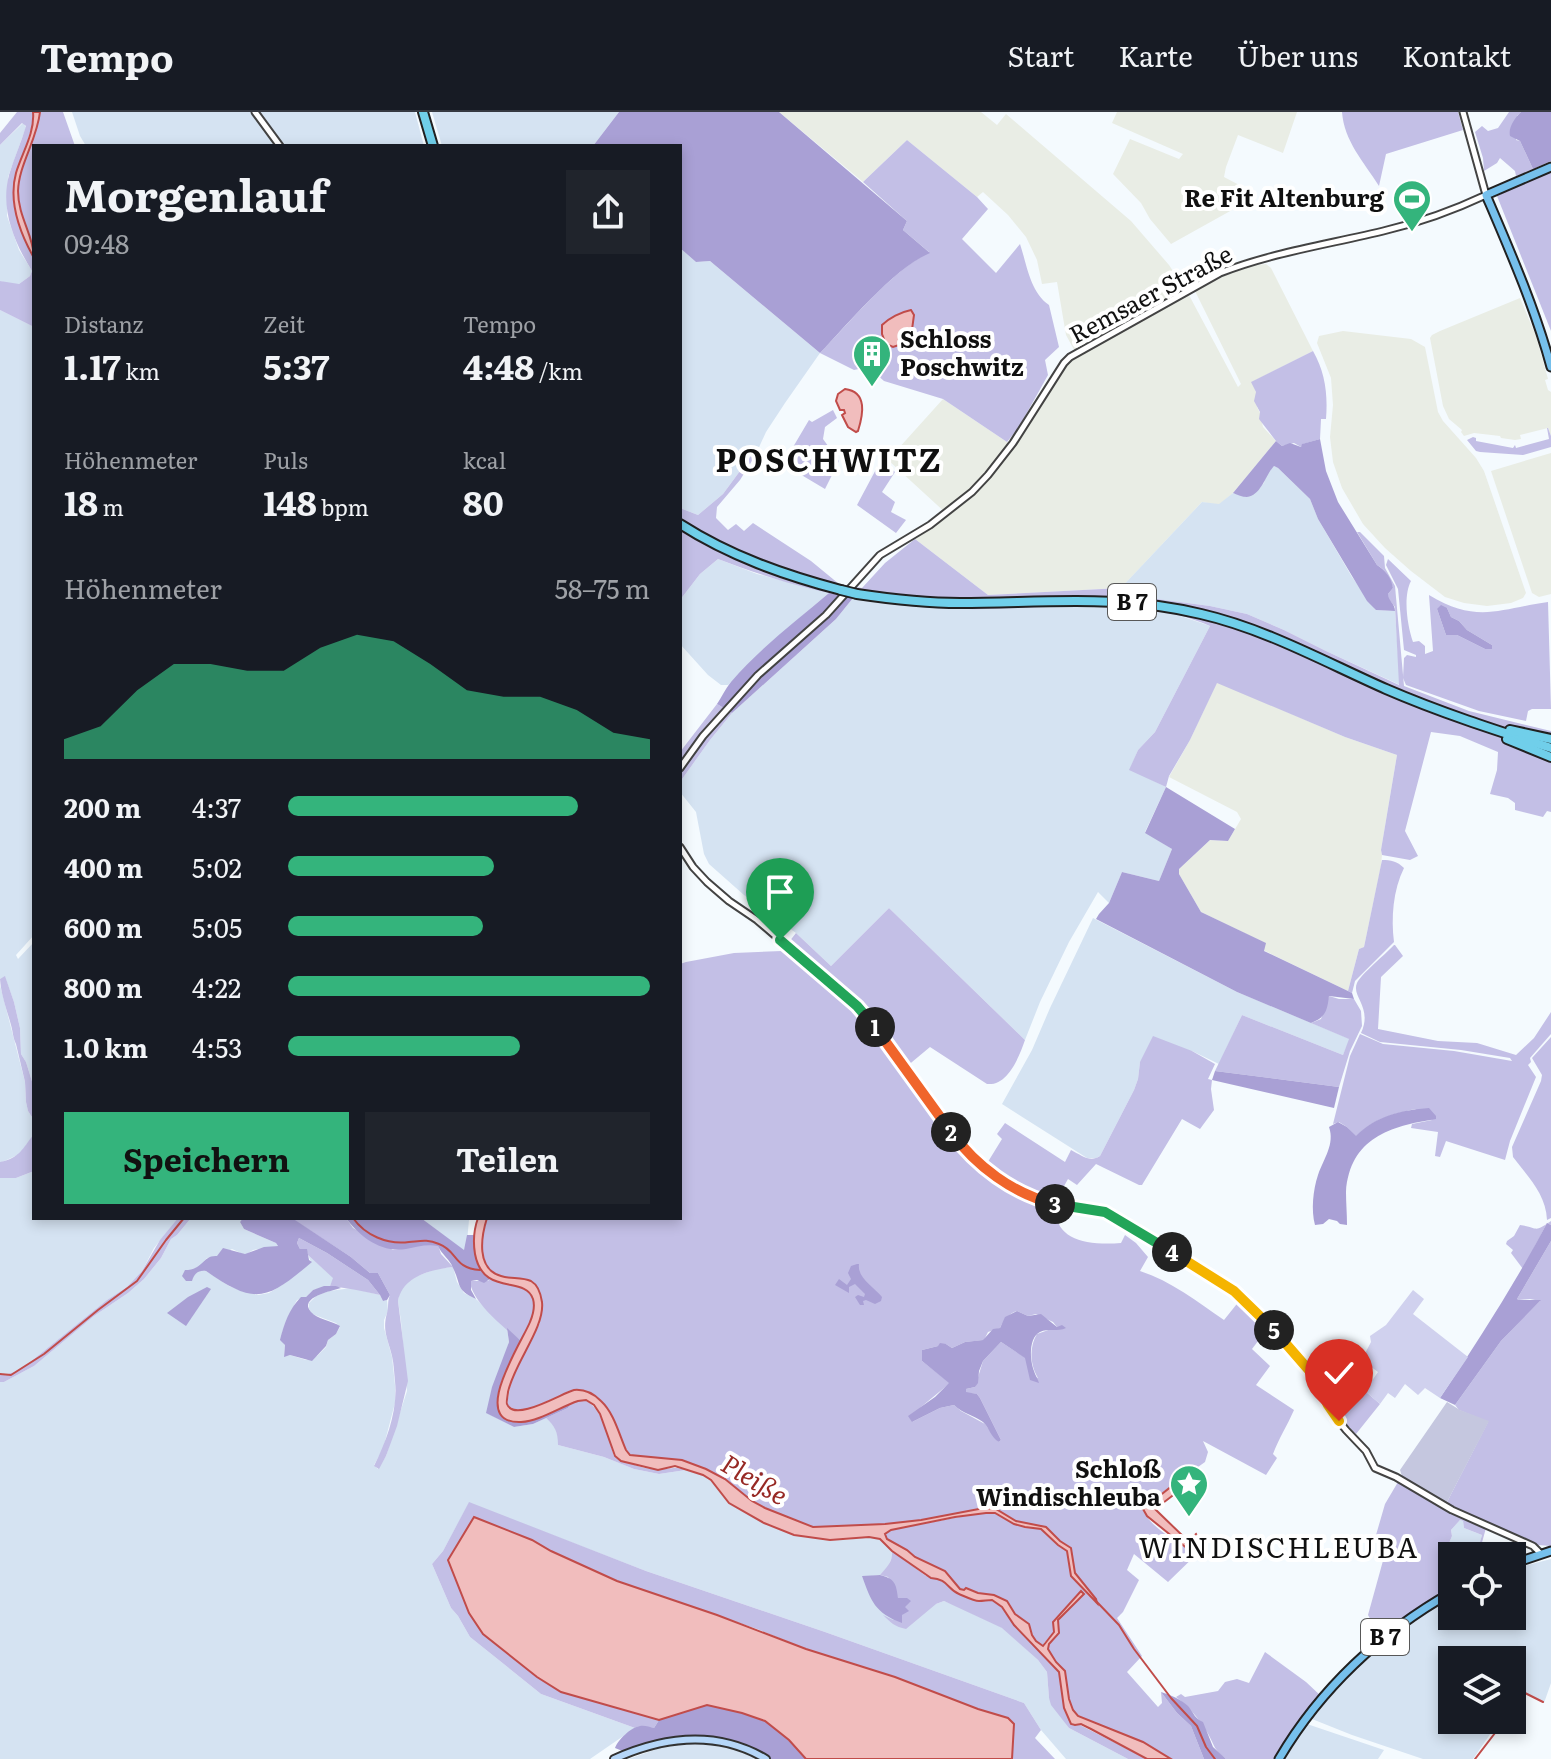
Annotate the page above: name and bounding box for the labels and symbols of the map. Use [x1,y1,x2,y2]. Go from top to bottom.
sports icon: Re Fit Altenburg [1391,178,1433,233]
place label: Re Fit Altenburg [1184,179,1384,214]
street label: Remsaer Straße [1062,235,1238,351]
place label: Schloss Poschwitz [900,320,1024,383]
building icon: Schloss Poschwitz [851,333,893,388]
district label: POSCHWITZ [715,434,943,482]
road number: B 7 [1108,584,1156,620]
pin [746,858,814,940]
pin: 1 [855,1007,895,1047]
pin: 2 [931,1112,971,1152]
pin: 3 [1035,1184,1075,1224]
pin: 4 [1152,1232,1192,1272]
pin: 5 [1254,1310,1294,1350]
pin [1305,1339,1373,1421]
water label: Pleiße [715,1443,796,1513]
place label: Schloß Windischleuba [976,1450,1161,1513]
place icon: Schloß Windischleuba [1168,1463,1210,1518]
district label: WINDISCHLEUBA [1139,1525,1419,1567]
road number: B 7 [1361,1619,1409,1655]

